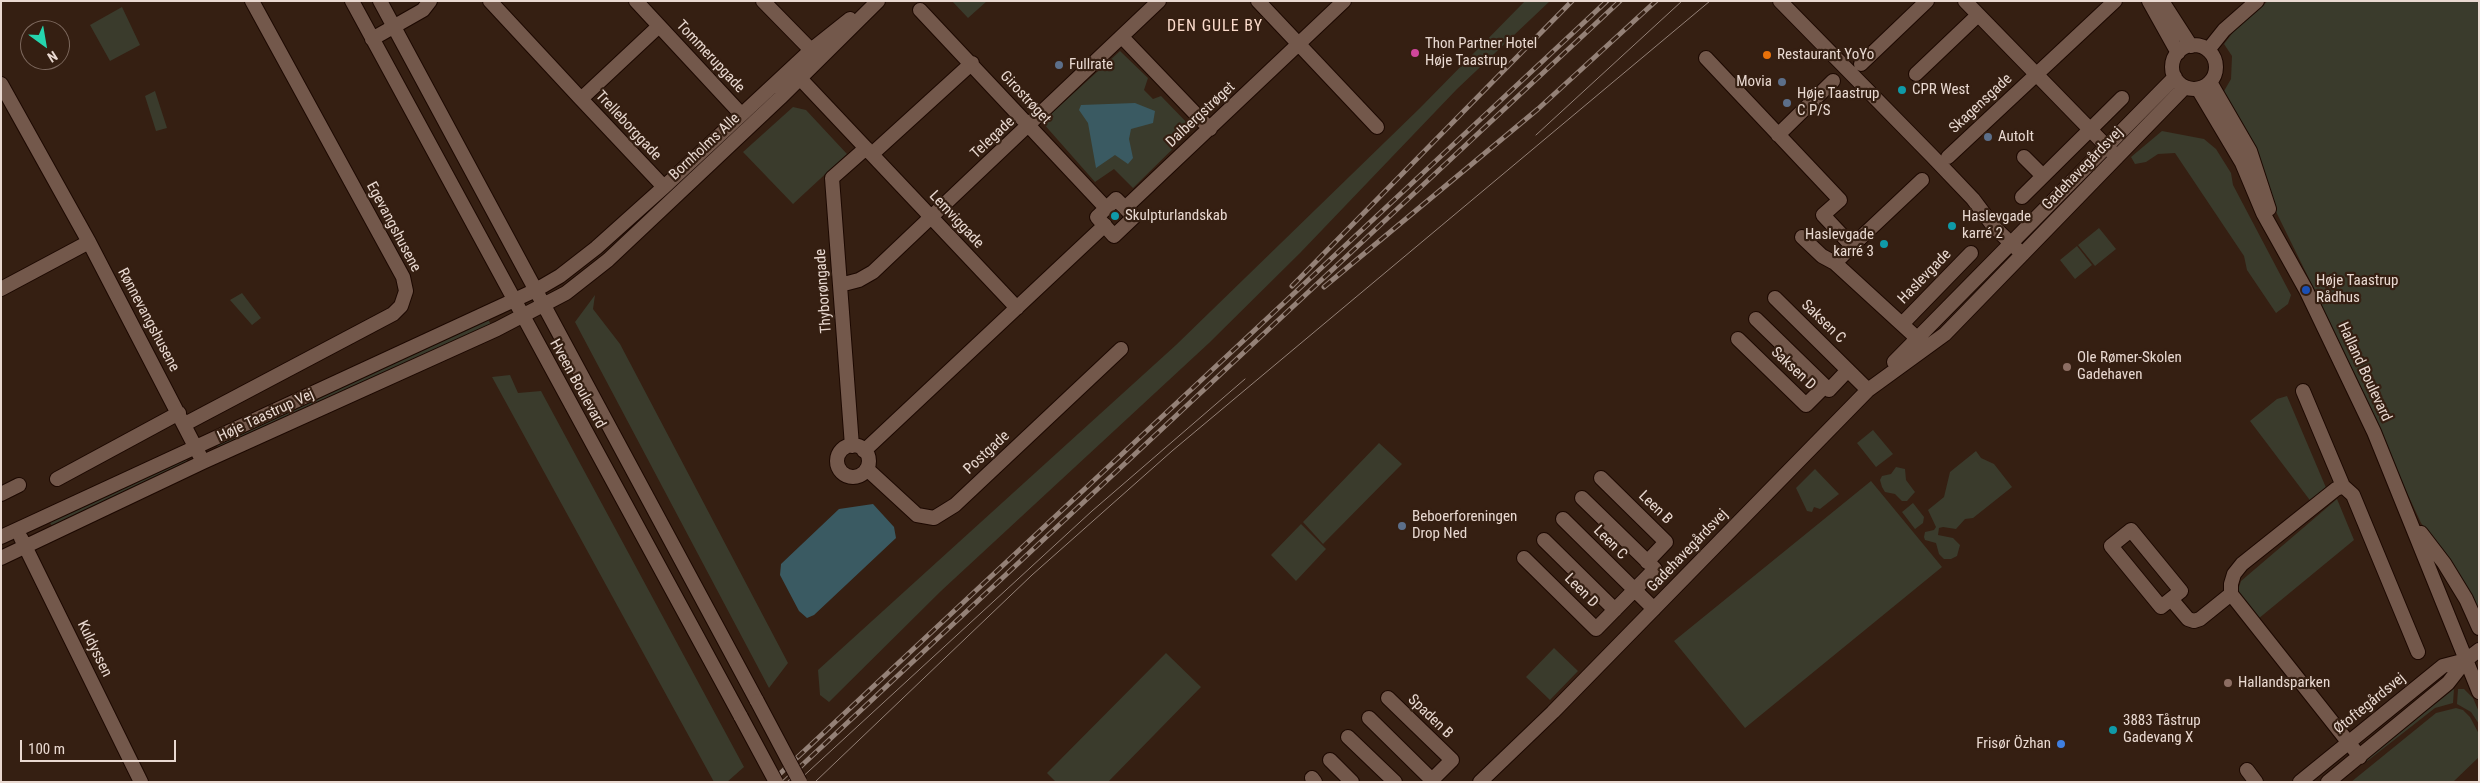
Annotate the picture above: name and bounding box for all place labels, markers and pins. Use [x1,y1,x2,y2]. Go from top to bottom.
place label: Thon Partner Hotel Høje Taastrup [1425,35,1537,70]
place label: Restaurant YoYo [1777,46,1874,64]
marker: Thon Partner Hotel Høje Taastrup [1409,47,1421,59]
marker: Restaurant YoYo [1761,49,1773,61]
place label: Fullrate [1069,56,1113,74]
marker: Fullrate [1053,59,1065,71]
place label: Movia [1736,73,1772,91]
marker: Movia [1776,76,1788,88]
place label: CPR West [1912,81,1970,99]
marker: CPR West [1896,84,1908,96]
place label: Høje Taastrup C P/S [1797,85,1879,120]
marker: Høje Taastrup C P/S [1781,97,1793,109]
place label: AutoIt [1998,128,2034,146]
marker: AutoIt [1982,131,1994,143]
place label: Skulpturlandskab [1125,207,1227,225]
place label: Haslevgade karré 2 [1962,208,2031,243]
marker: Skulpturlandskab [1109,210,1121,222]
marker: Haslevgade karré 2 [1946,220,1958,232]
place label: Haslevgade karré 3 [1805,226,1874,261]
marker: Haslevgade karré 3 [1878,238,1890,250]
place label: Høje Taastrup Rådhus [2316,272,2398,307]
marker: Høje Taastrup Rådhus [2300,284,2312,296]
place label: Ole Rømer-Skolen Gadehaven [2077,349,2182,384]
marker: Ole Rømer-Skolen Gadehaven [2061,361,2073,373]
place label: Beboerforeningen Drop Ned [1412,508,1517,543]
marker: Beboerforeningen Drop Ned [1396,520,1408,532]
place label: Hallandsparken [2238,674,2330,692]
marker: Hallandsparken [2222,677,2234,689]
place label: 3883 Tåstrup Gadevang X [2123,712,2201,747]
marker: 3883 Tåstrup Gadevang X [2107,724,2119,736]
place label: Frisør Özhan [1976,735,2051,753]
marker: Frisør Özhan [2055,738,2067,750]

